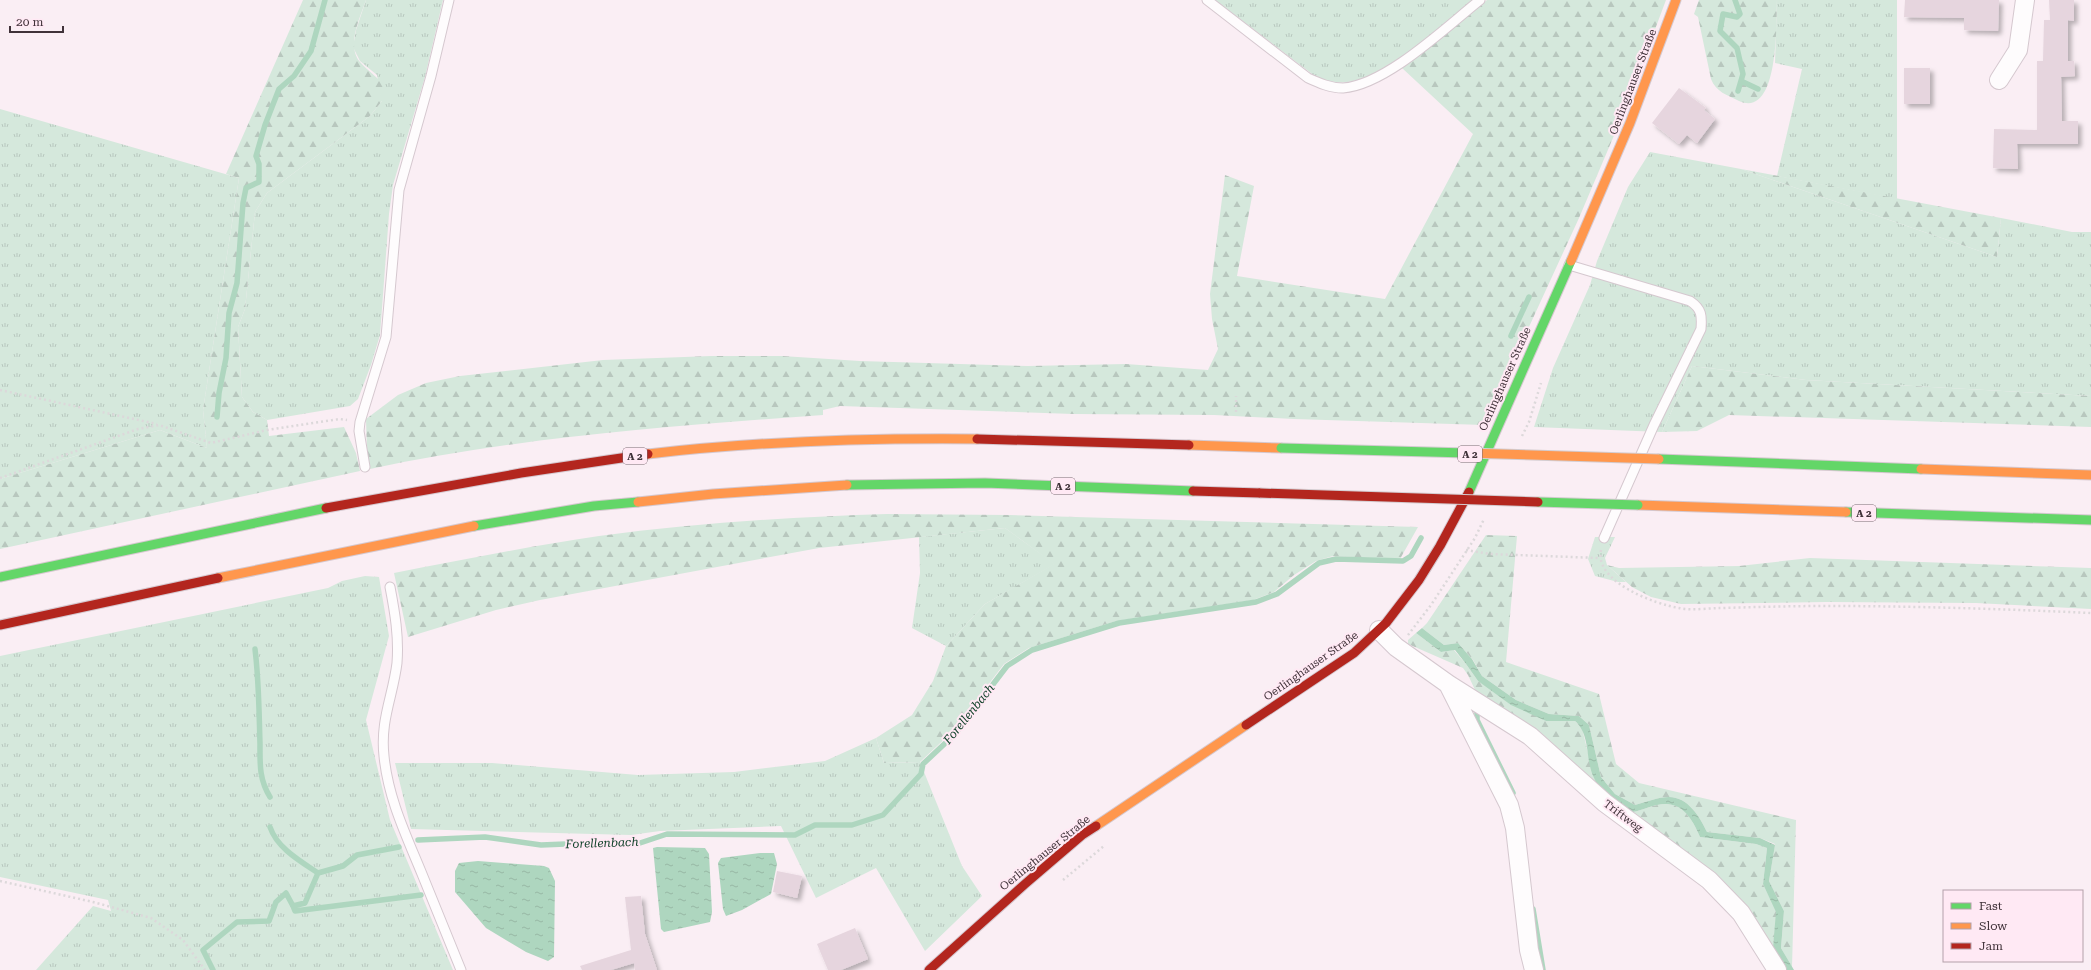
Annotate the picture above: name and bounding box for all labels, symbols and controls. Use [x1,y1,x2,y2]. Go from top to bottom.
scale bar [10,8,63,34]
text: 20 m [16,15,43,29]
street label: Oerlinghauser Straße [1607,27,1659,137]
street label: Oerlinghauser Straße [1476,325,1534,433]
road number: A 2 [1458,446,1482,462]
road number: A 2 [623,448,647,464]
road number: A 2 [1051,478,1075,494]
road number: A 2 [1852,505,1876,521]
street label: Oerlinghauser Straße [1261,629,1361,703]
water label: Forellenbach [940,681,997,748]
street label: Triftweg [1601,797,1646,835]
street label: Oerlinghauser Straße [997,813,1093,893]
water label: Forellenbach [564,835,639,851]
legend [1943,890,2083,962]
text: Fast [1979,899,2003,913]
text: Slow [1979,919,2007,933]
text: Jam [1979,939,2003,953]

